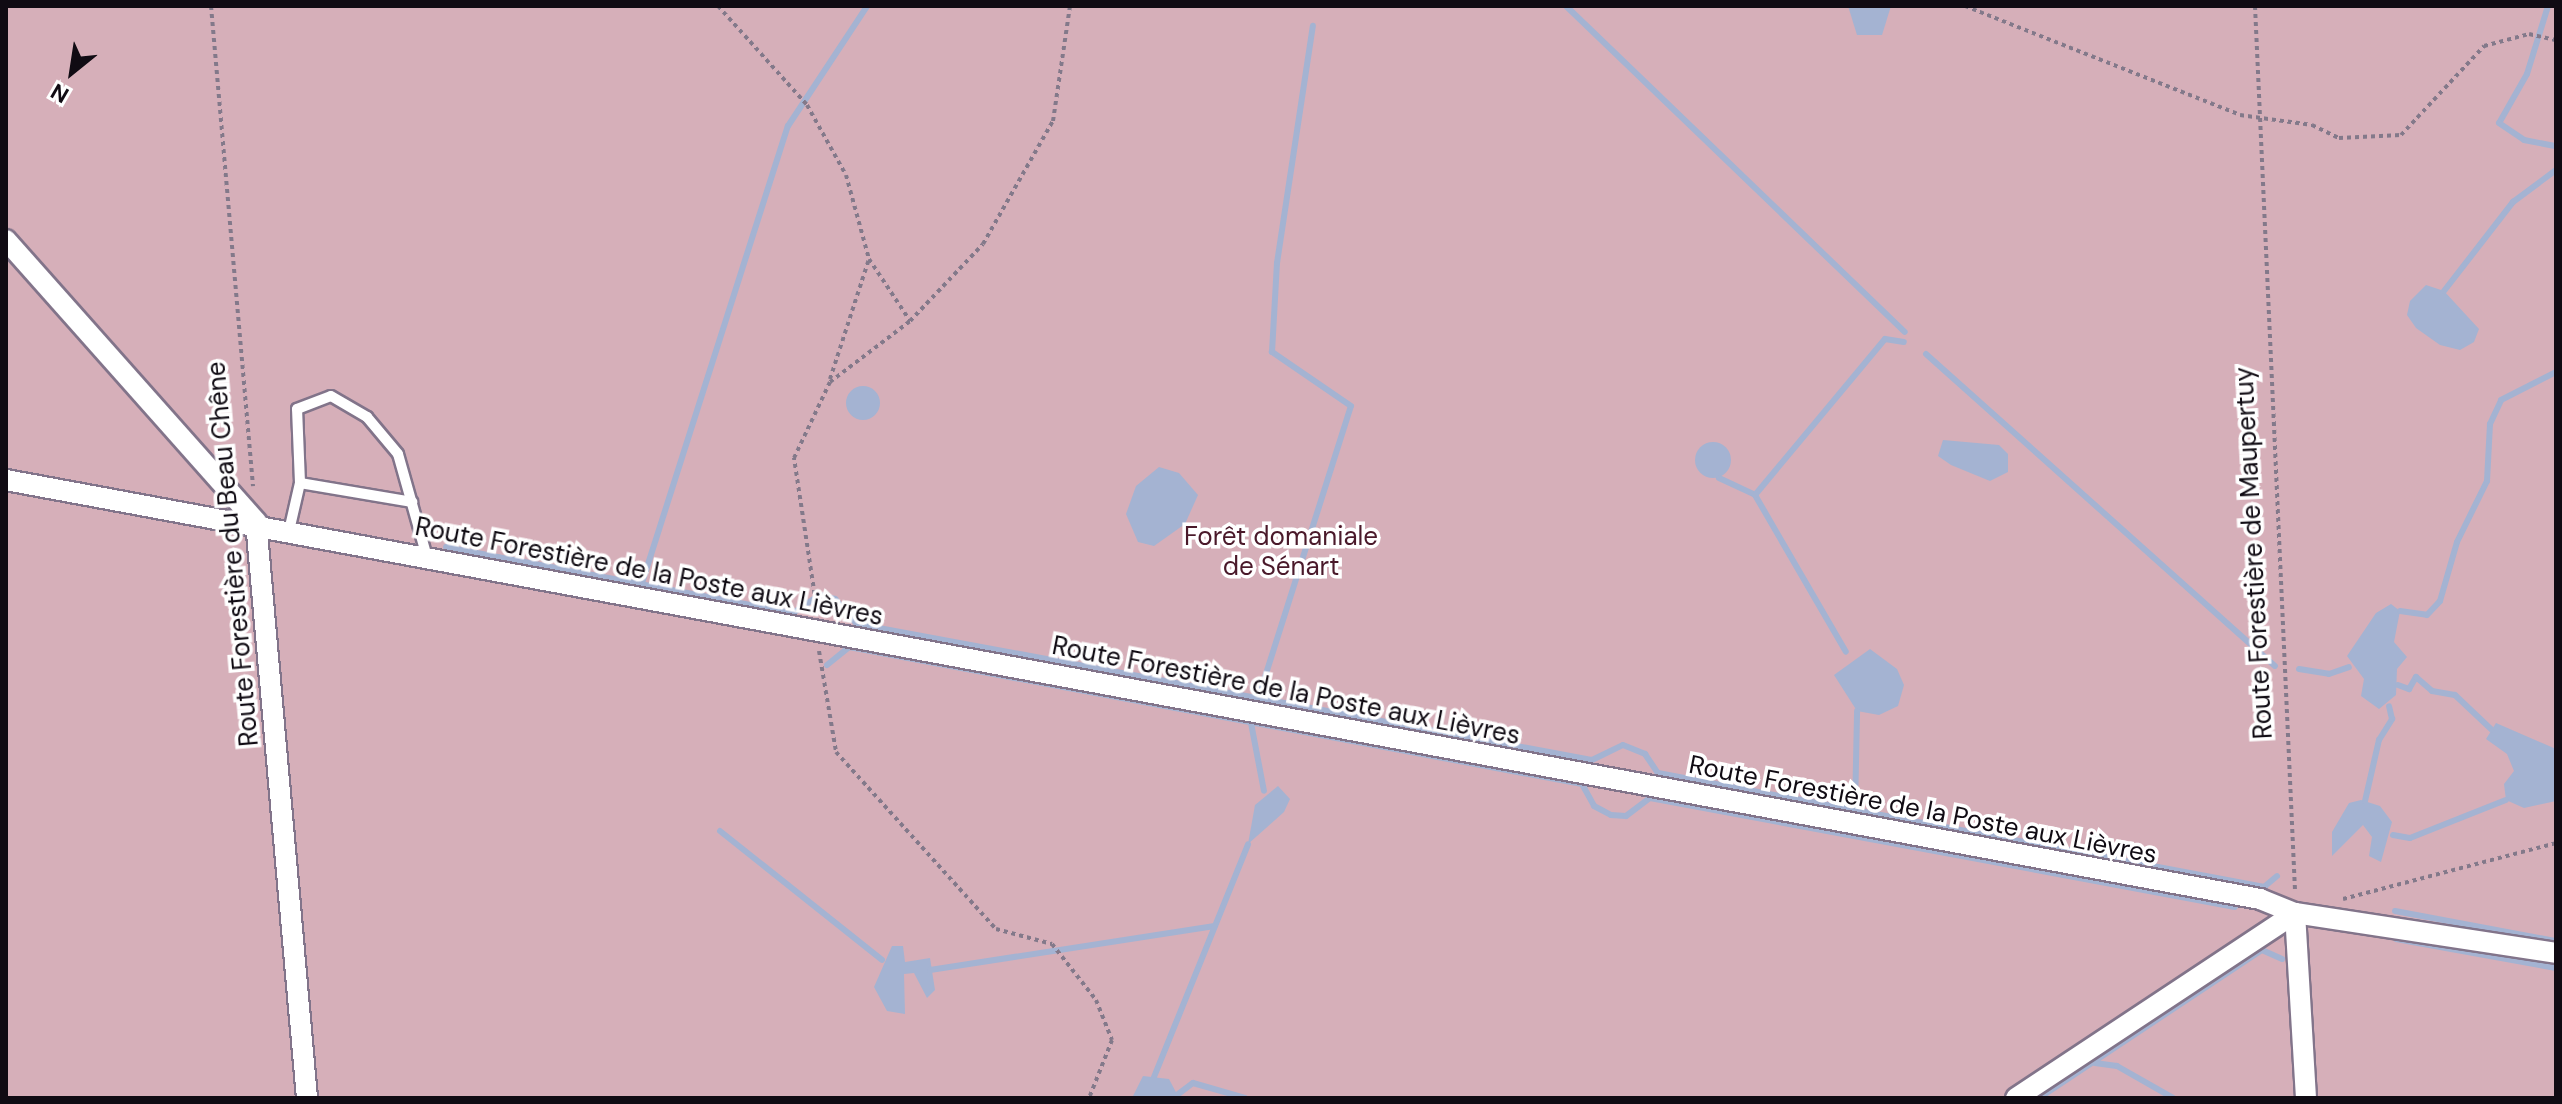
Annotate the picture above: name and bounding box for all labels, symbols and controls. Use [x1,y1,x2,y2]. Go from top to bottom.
north arrow [32,32,112,112]
text: N [46,77,74,110]
street label: Route Forestière du Beau Chêne [201,360,265,748]
street label: Route Forestière de Maupertuy [2229,366,2279,740]
street label: Route Forestière de la Poste aux Lièvres [412,511,886,633]
park label: Forêt domaniale de Sénart [1184,521,1378,582]
street label: Route Forestière de la Poste aux Lièvres [1049,630,1523,752]
street label: Route Forestière de la Poste aux Lièvres [1686,749,2160,871]

